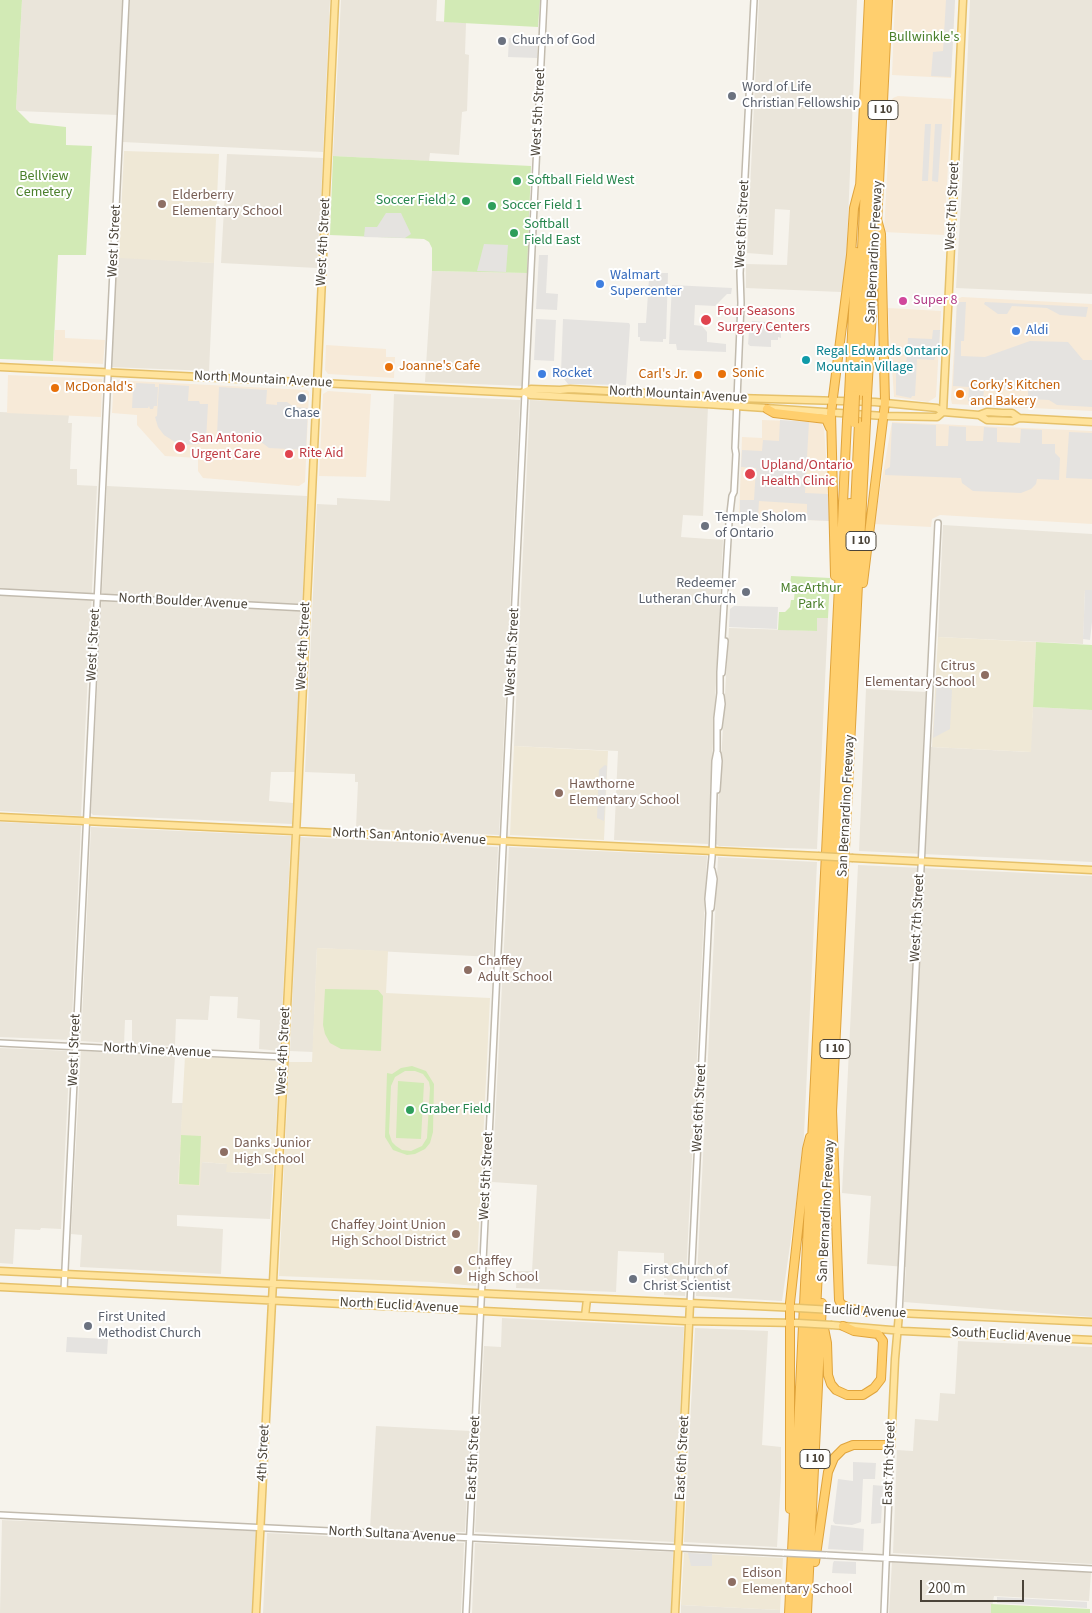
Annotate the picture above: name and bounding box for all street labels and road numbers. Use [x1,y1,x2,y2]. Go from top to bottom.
street label: West 5th Street [528,67,550,157]
road number: I 10 [868,100,898,120]
street label: West 7th Street [942,161,964,251]
street label: West 6th Street [732,179,754,269]
street label: San Bernardino Freeway [863,180,887,324]
street label: West 4th Street [313,197,335,287]
street label: West I Street [105,204,125,278]
street label: North Mountain Avenue [194,368,332,392]
street label: North Mountain Avenue [609,383,747,407]
road number: I 10 [846,532,876,550]
street label: North Boulder Avenue [118,590,248,614]
street label: West 4th Street [293,601,315,691]
street label: West 5th Street [502,607,524,697]
street label: West I Street [84,608,104,682]
street label: San Bernardino Freeway [835,734,859,878]
street label: North San Antonio Avenue [332,825,486,849]
street label: West 7th Street [907,873,929,963]
street label: West 4th Street [273,1006,295,1096]
street label: West I Street [65,1013,85,1087]
street label: North Vine Avenue [103,1040,211,1062]
road number: I 10 [820,1040,850,1058]
street label: West 6th Street [689,1063,711,1153]
street label: West 5th Street [476,1131,498,1221]
street label: San Bernardino Freeway [815,1139,839,1283]
street label: North Euclid Avenue [339,1295,459,1317]
street label: Euclid Avenue [824,1301,906,1323]
street label: South Euclid Avenue [951,1324,1071,1348]
street label: East 5th Street [463,1415,485,1501]
street label: East 6th Street [672,1415,694,1501]
street label: East 7th Street [880,1420,900,1506]
street label: 4th Street [254,1424,274,1482]
road number: I 10 [800,1450,830,1468]
street label: North Sultana Avenue [328,1523,456,1547]

